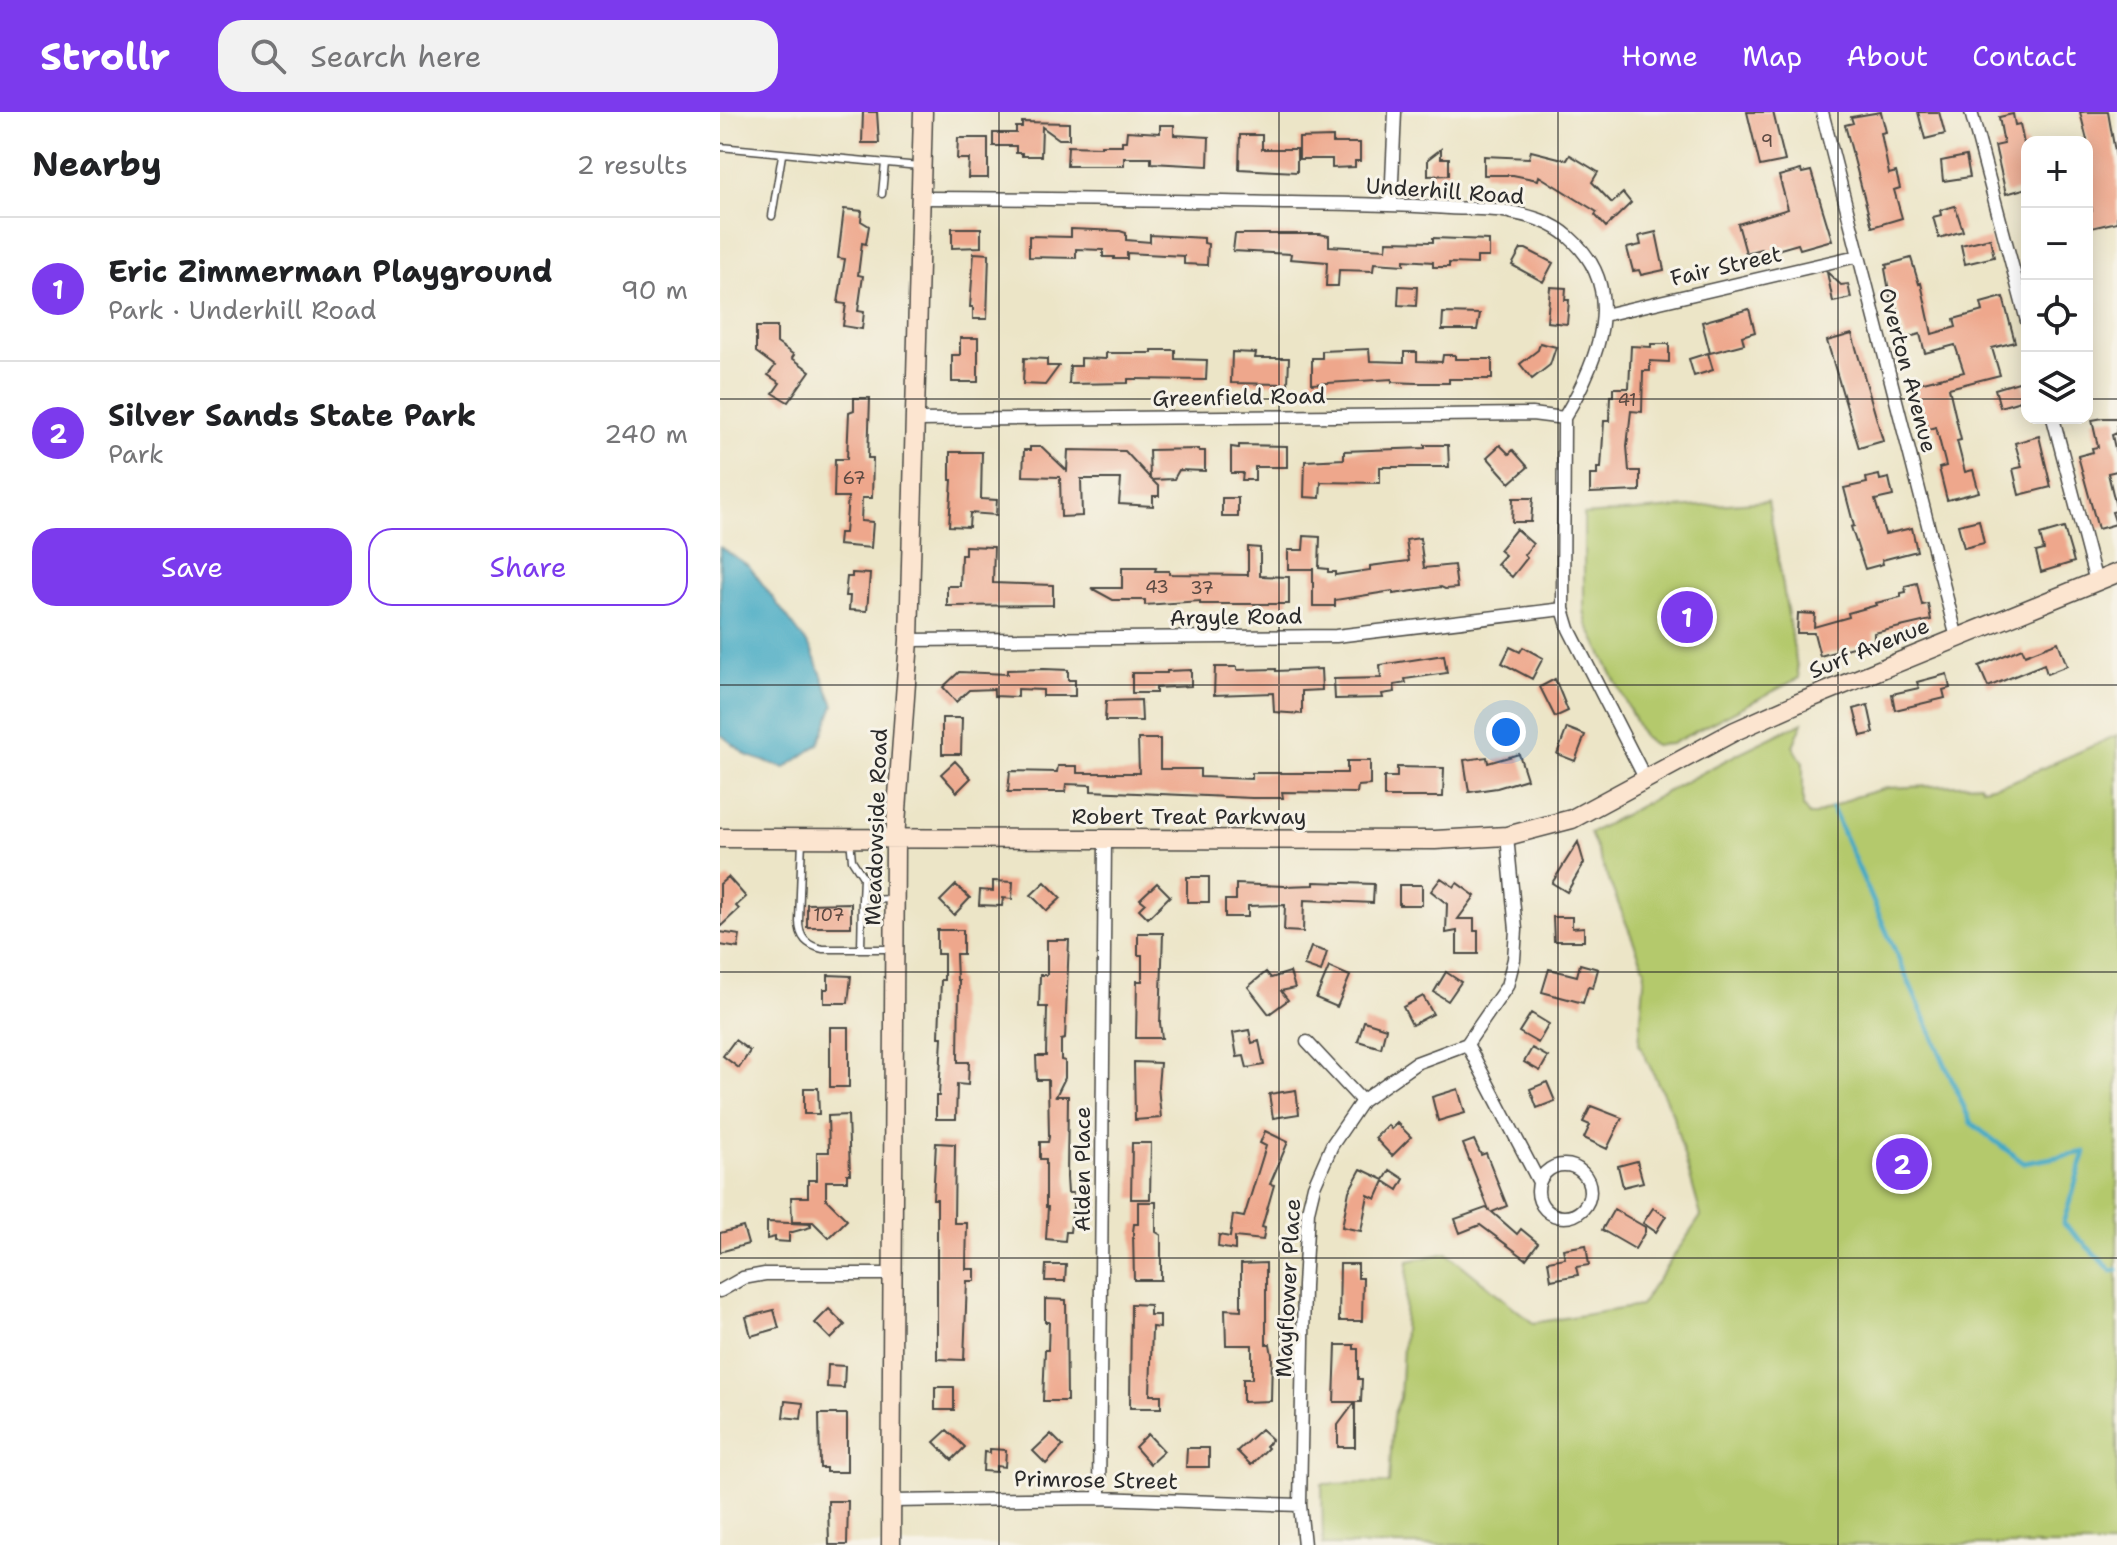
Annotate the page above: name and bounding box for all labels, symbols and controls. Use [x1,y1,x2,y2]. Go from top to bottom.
search box [218,20,778,92]
text: Strollr [40,31,170,82]
icon: search [246,34,290,78]
text: Search here [310,36,482,77]
text: Home [1621,37,1698,75]
text: Map [1742,37,1802,75]
text: About [1846,37,1928,75]
text: Contact [1972,37,2077,75]
house number: 9 [1761,129,1773,153]
map controls [2021,136,2093,424]
button: + [2021,136,2093,208]
text: Nearby [32,141,162,187]
text: 2 results [576,147,688,182]
street label: Underhill Road [1365,171,1525,211]
button: − [2021,208,2093,280]
street label: Fair Street [1668,239,1784,293]
text: Eric Zimmerman Playground [108,251,553,292]
text: 1 [52,272,64,307]
text: 90 m [621,272,688,307]
button: locate [2021,280,2093,352]
street label: Overton Avenue [1872,284,1944,456]
text: Park · Underhill Road [108,292,376,327]
button: layers [2021,352,2093,424]
street label: Greenfield Road [1152,381,1326,413]
house number: 41 [1617,388,1637,412]
text: Silver Sands State Park [108,395,476,436]
text: 2 [49,416,67,451]
text: 240 m [604,416,688,451]
text: Park [108,436,164,471]
house number: 67 [842,466,866,490]
button: Save [32,528,352,606]
button: Share [368,528,688,606]
house number: 43 [1145,575,1169,599]
house number: 37 [1190,576,1214,600]
pin: 1 [1661,587,1713,647]
street label: Argyle Road [1169,601,1303,633]
street label: Surf Avenue [1805,611,1933,685]
your location [1486,712,1526,752]
street label: Meadowside Road [858,728,894,926]
street label: Robert Treat Parkway [1072,802,1306,831]
house number: 107 [813,903,845,927]
street label: Alden Place [1068,1106,1097,1232]
pin: 2 [1876,1134,1928,1194]
street label: Mayflower Place [1269,1198,1307,1378]
street label: Primrose Street [1014,1464,1178,1496]

